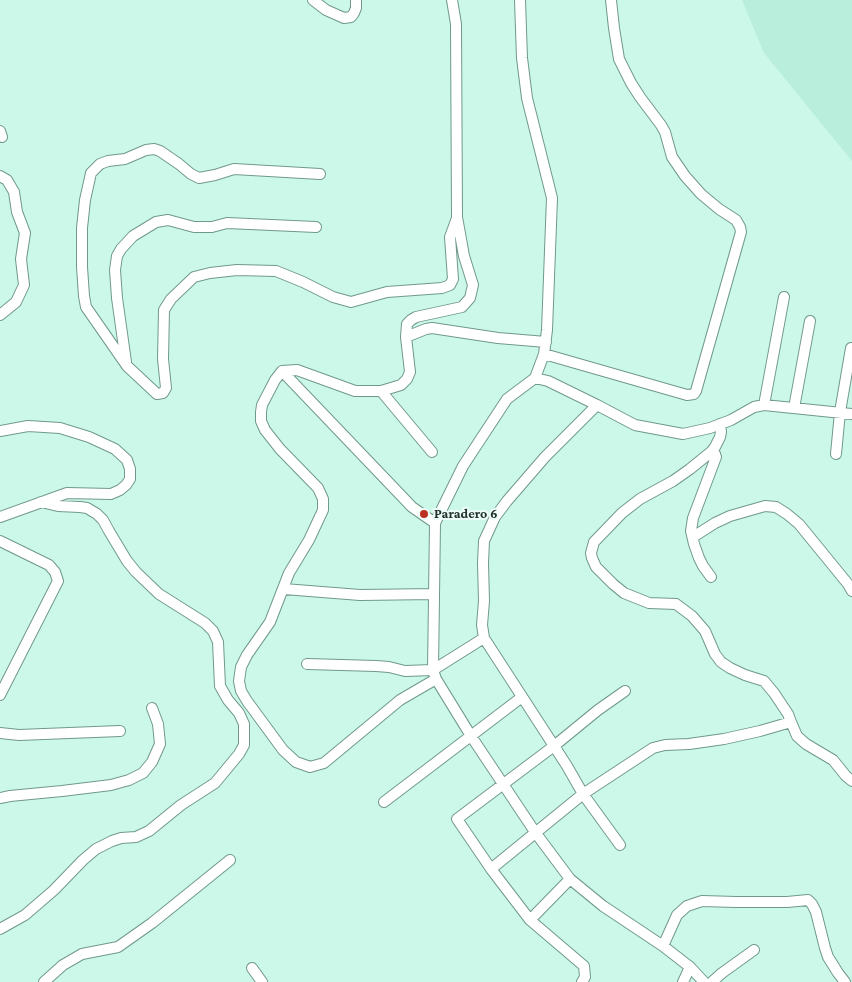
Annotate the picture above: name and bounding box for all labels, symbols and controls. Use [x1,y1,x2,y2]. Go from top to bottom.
place label: Paradero 6 [434,506,498,522]
marker: Paradero 6 [418,508,430,520]

